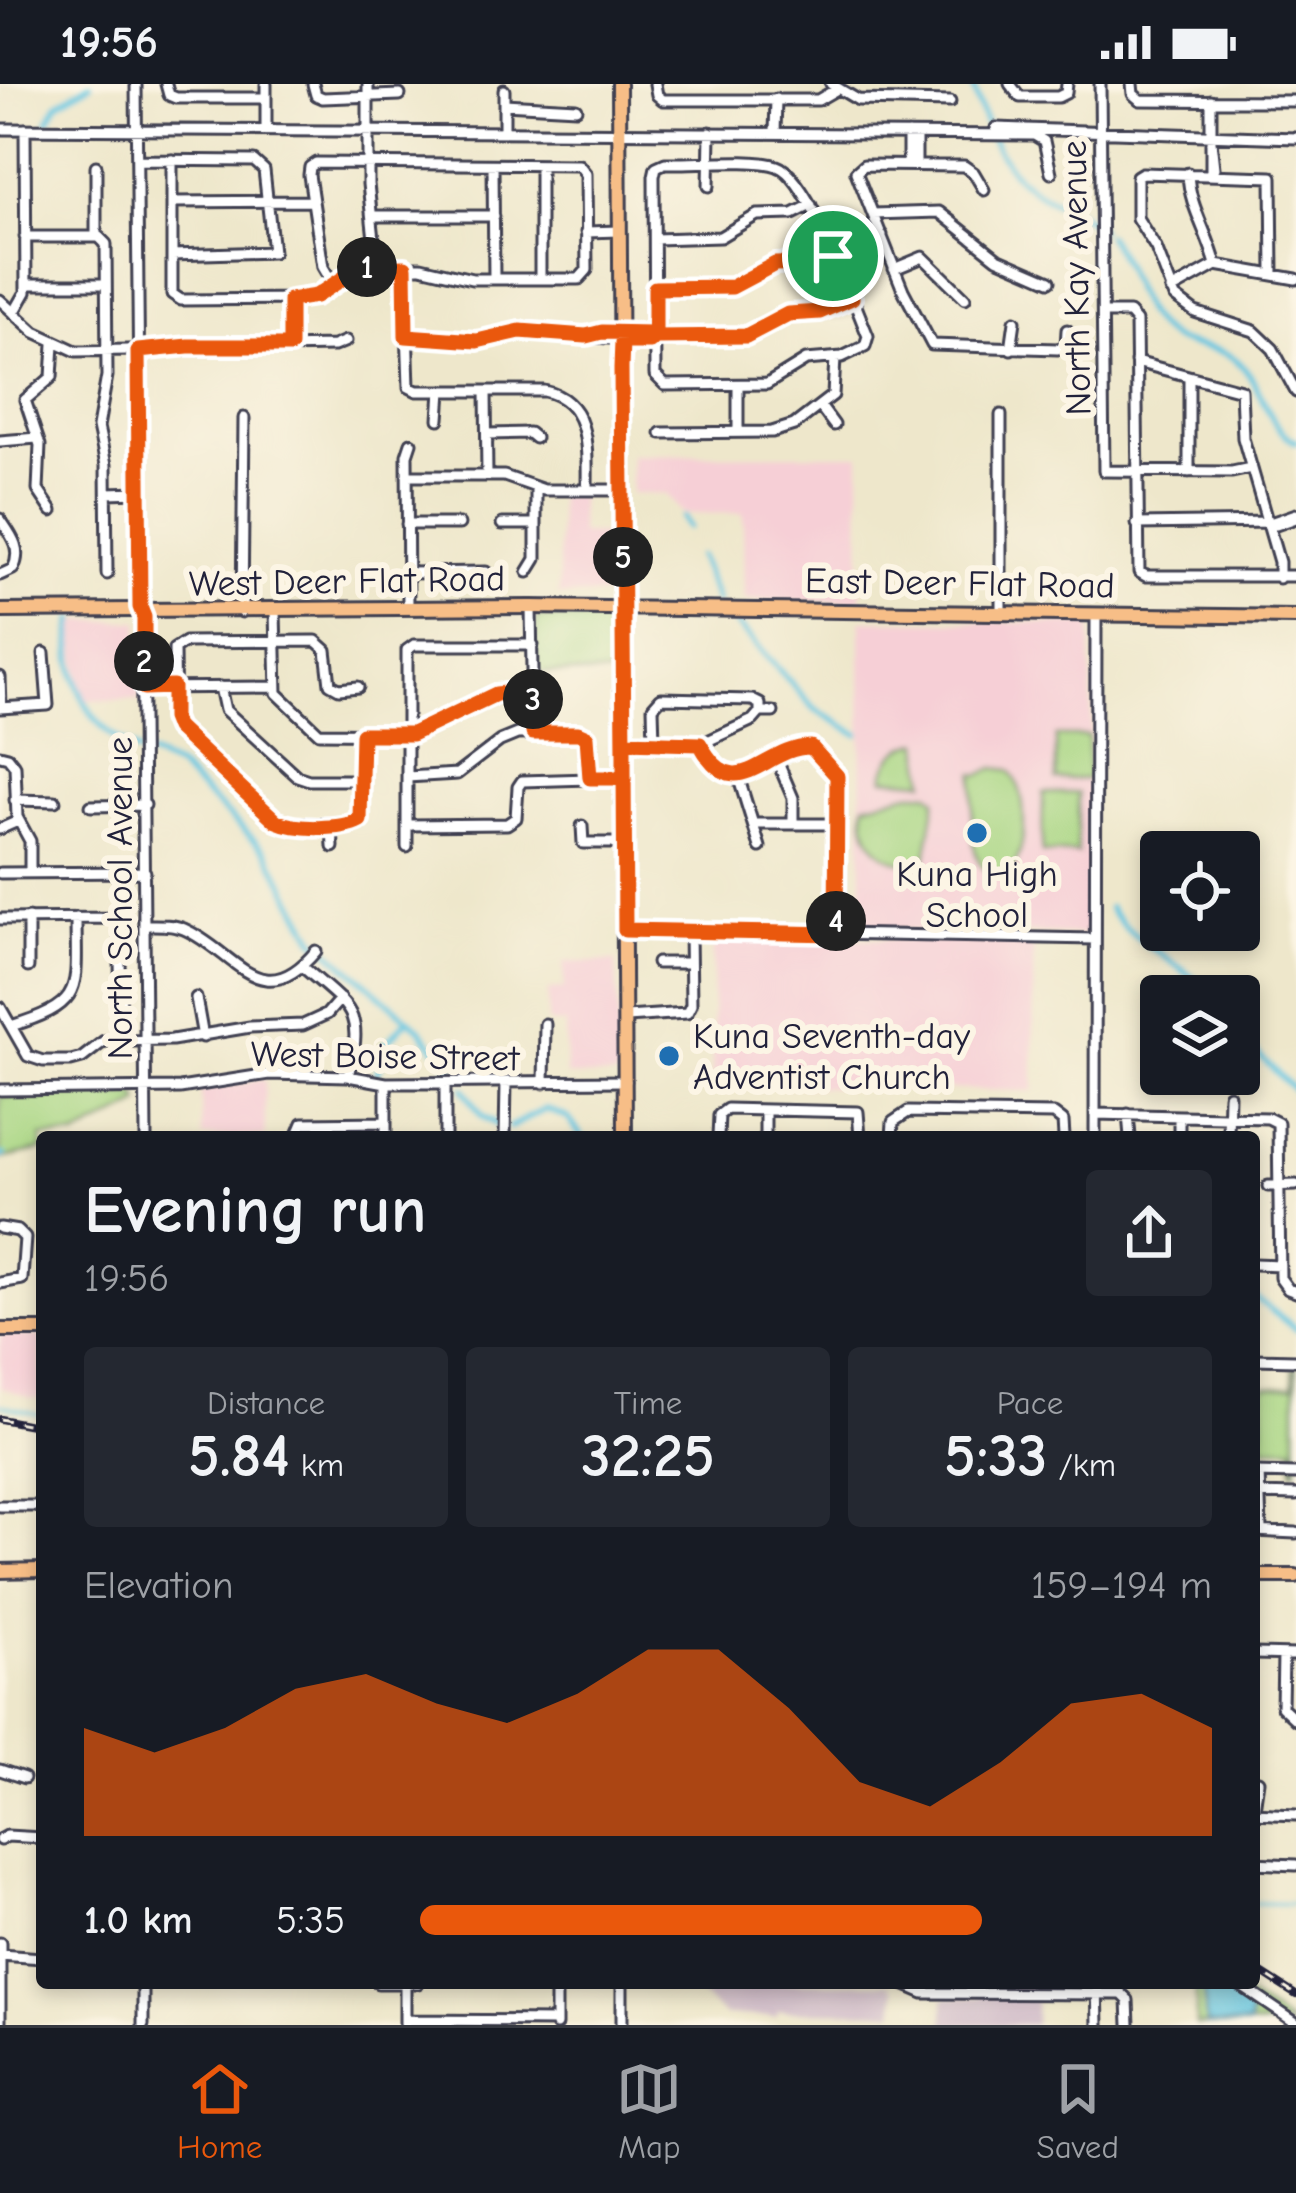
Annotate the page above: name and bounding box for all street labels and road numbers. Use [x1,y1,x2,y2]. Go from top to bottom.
street label: North Kay Avenue [1054,140,1099,416]
street label: West Deer Flat Road [188,558,506,605]
street label: East Deer Flat Road [805,560,1115,607]
street label: North School Avenue [100,737,141,1059]
street label: West Boise Street [250,1034,521,1079]

